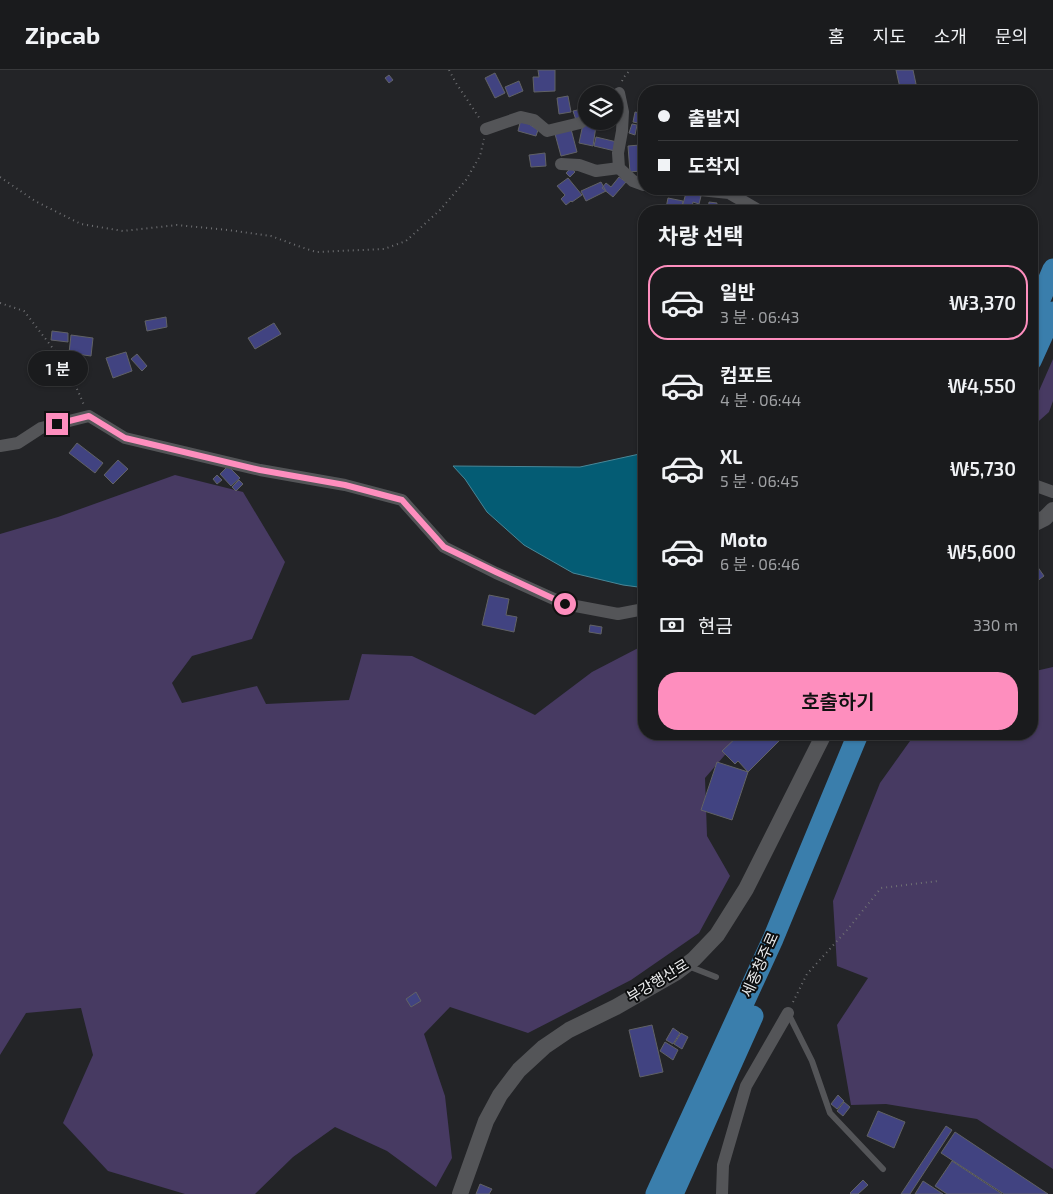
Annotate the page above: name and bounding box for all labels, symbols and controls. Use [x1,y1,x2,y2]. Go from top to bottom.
text: Zipcab [25,20,100,49]
text: 홈 [828,25,845,47]
text: 지도 [873,25,906,47]
text: 소개 [934,25,967,47]
text: 문의 [995,25,1028,47]
map controls [578,85,623,130]
button: layers [578,85,623,130]
text: 출발지 [688,106,740,129]
text: 도착지 [688,154,740,177]
text: 차량 선택 [658,222,744,248]
icon: car [660,280,705,325]
text: 일반 [720,280,755,303]
text: ₩3,370 [949,291,1016,314]
text: 3 분 · 06:43 [720,307,799,326]
callout: 1 분 [27,352,87,386]
text: 1 분 [46,359,70,378]
icon: car [660,363,705,408]
text: 컴포트 [720,363,772,386]
text: ₩4,550 [948,374,1016,397]
text: 4 분 · 06:44 [720,390,801,409]
route end [46,413,68,435]
text: XL [720,445,742,468]
icon: car [660,446,705,491]
text: ₩5,730 [950,457,1016,480]
text: 5 분 · 06:45 [720,471,799,490]
text: Moto [720,528,768,551]
icon: car [660,529,705,574]
text: ₩5,600 [947,540,1016,563]
text: 6 분 · 06:46 [720,554,800,573]
route start [554,593,576,615]
icon: cash [658,611,686,639]
text: 현금 [698,614,733,637]
text: 330 m [973,615,1018,634]
button: 호출하기 [658,672,1018,730]
street label: 세종청주로 [737,929,781,1000]
street label: 부강행산로 [623,955,692,1006]

